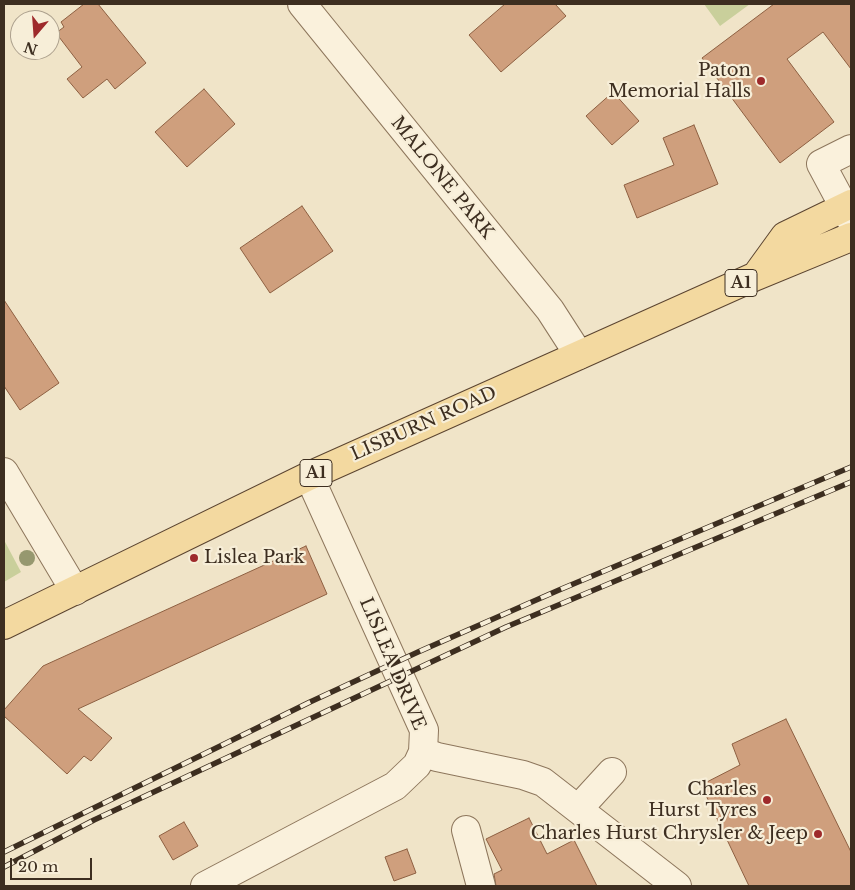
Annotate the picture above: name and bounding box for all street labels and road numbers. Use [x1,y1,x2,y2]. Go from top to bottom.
street label: MALONE PARK [386,112,498,244]
road number: A1 [725,270,757,296]
street label: LISBURN ROAD [348,382,500,466]
road number: A1 [300,459,332,486]
street label: LISLEA DRIVE [354,594,430,734]

